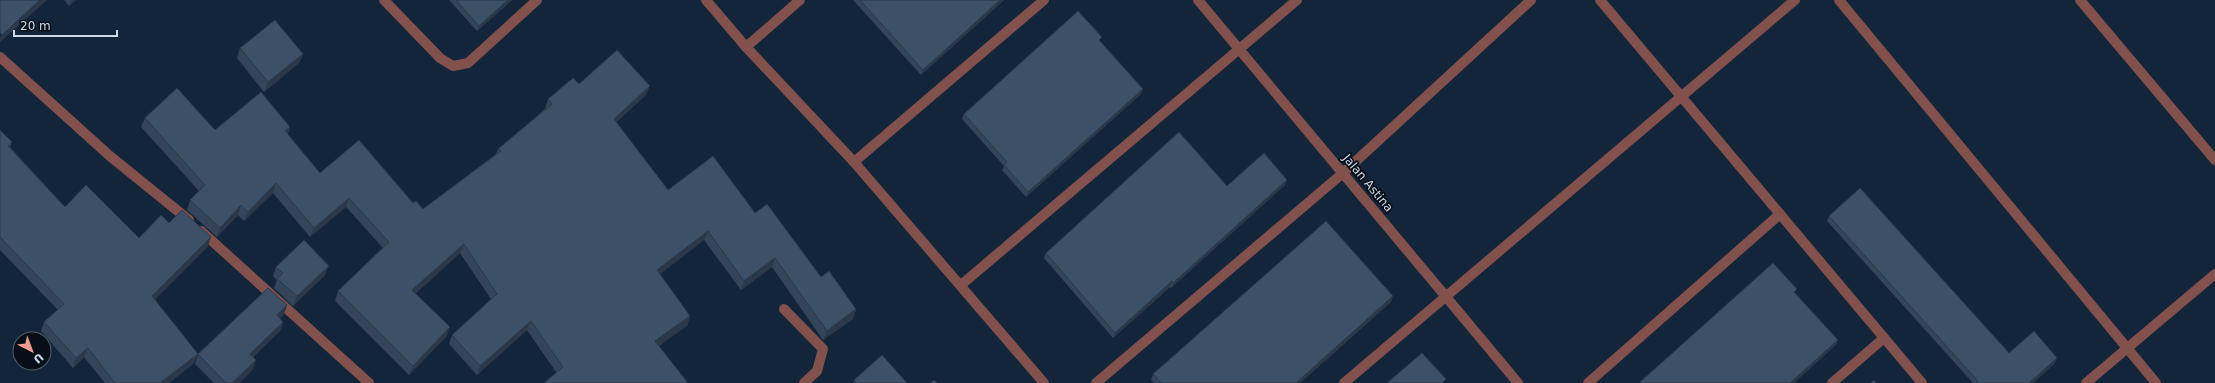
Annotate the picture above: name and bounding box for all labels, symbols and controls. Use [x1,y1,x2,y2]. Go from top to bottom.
scale bar [14,12,117,38]
text: 20 m [20,19,51,33]
street label: Jalan Astina [1339,151,1396,214]
north arrow [12,331,52,371]
text: U [31,350,46,366]

